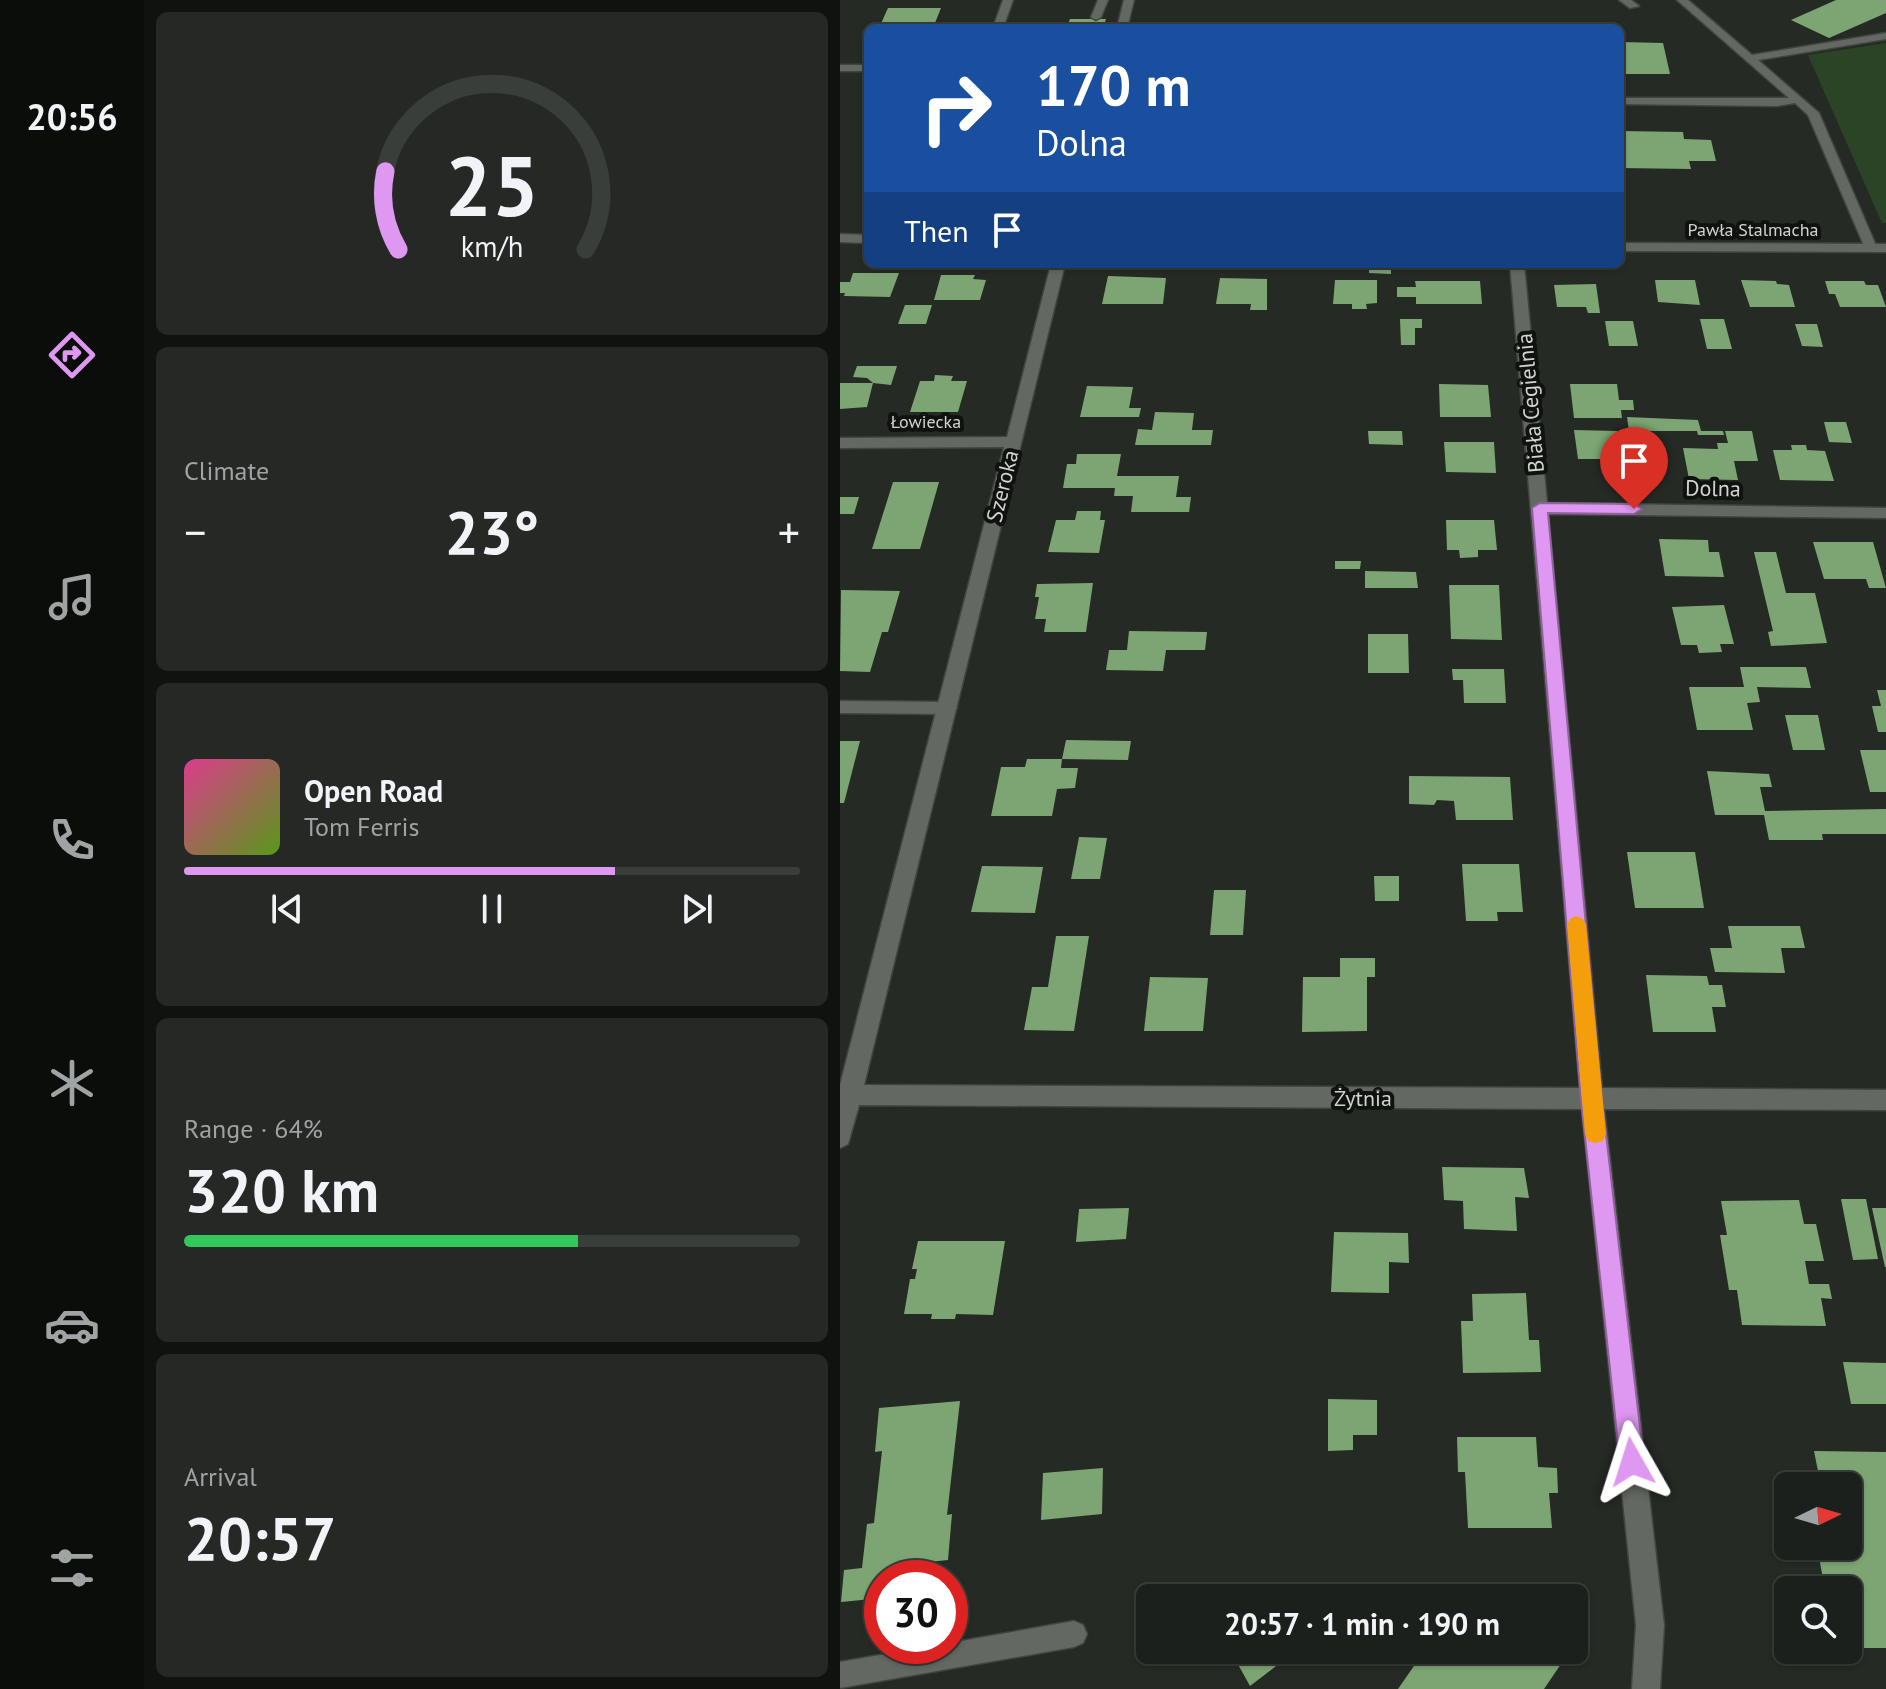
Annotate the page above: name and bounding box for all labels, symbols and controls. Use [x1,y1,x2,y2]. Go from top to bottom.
text: 170 m [1036,49,1191,121]
icon: right [904,56,1008,160]
text: 20:56 [26,93,118,140]
text: Dolna [1036,119,1127,166]
text: 25 [445,130,539,238]
icon: arrive [985,208,1029,252]
text: Then [904,211,969,250]
street label: Pawła Stalmacha [1688,218,1818,241]
text: km/h [461,228,523,265]
icon: directions [44,327,100,383]
street label: Biała Cegielnia [1510,332,1550,474]
street label: Łowiecka [891,410,961,433]
pin [1600,427,1668,509]
icon: arrive [1612,439,1656,483]
street label: Szeroka [980,447,1024,525]
text: Climate [184,454,269,487]
street label: Dolna [1685,474,1741,502]
text: 23° [445,493,539,571]
text: − [184,503,206,560]
text: + [778,503,800,560]
icon: music [44,569,100,625]
text: Open Road [304,771,443,810]
text: Tom Ferris [304,810,419,843]
icon: phone [44,812,100,868]
icon: previous [265,887,309,931]
icon: pause [470,887,514,931]
icon: next [675,887,719,931]
icon: climate [44,1055,100,1111]
street label: Żytnia [1334,1084,1392,1112]
text: Range · 64% [184,1112,323,1145]
text: 320 km [184,1151,379,1229]
icon: car [44,1297,100,1353]
position arrow [1590,1420,1674,1504]
text: Arrival [184,1460,257,1493]
north arrow [1774,1472,1862,1560]
map controls [1774,1472,1862,1664]
text: 20:57 [184,1499,336,1577]
icon: filters [44,1540,100,1596]
speed limit sign: 30 [864,1560,968,1664]
button: search [1774,1576,1862,1664]
text: 20:57 · 1 min · 190 m [1224,1604,1500,1643]

